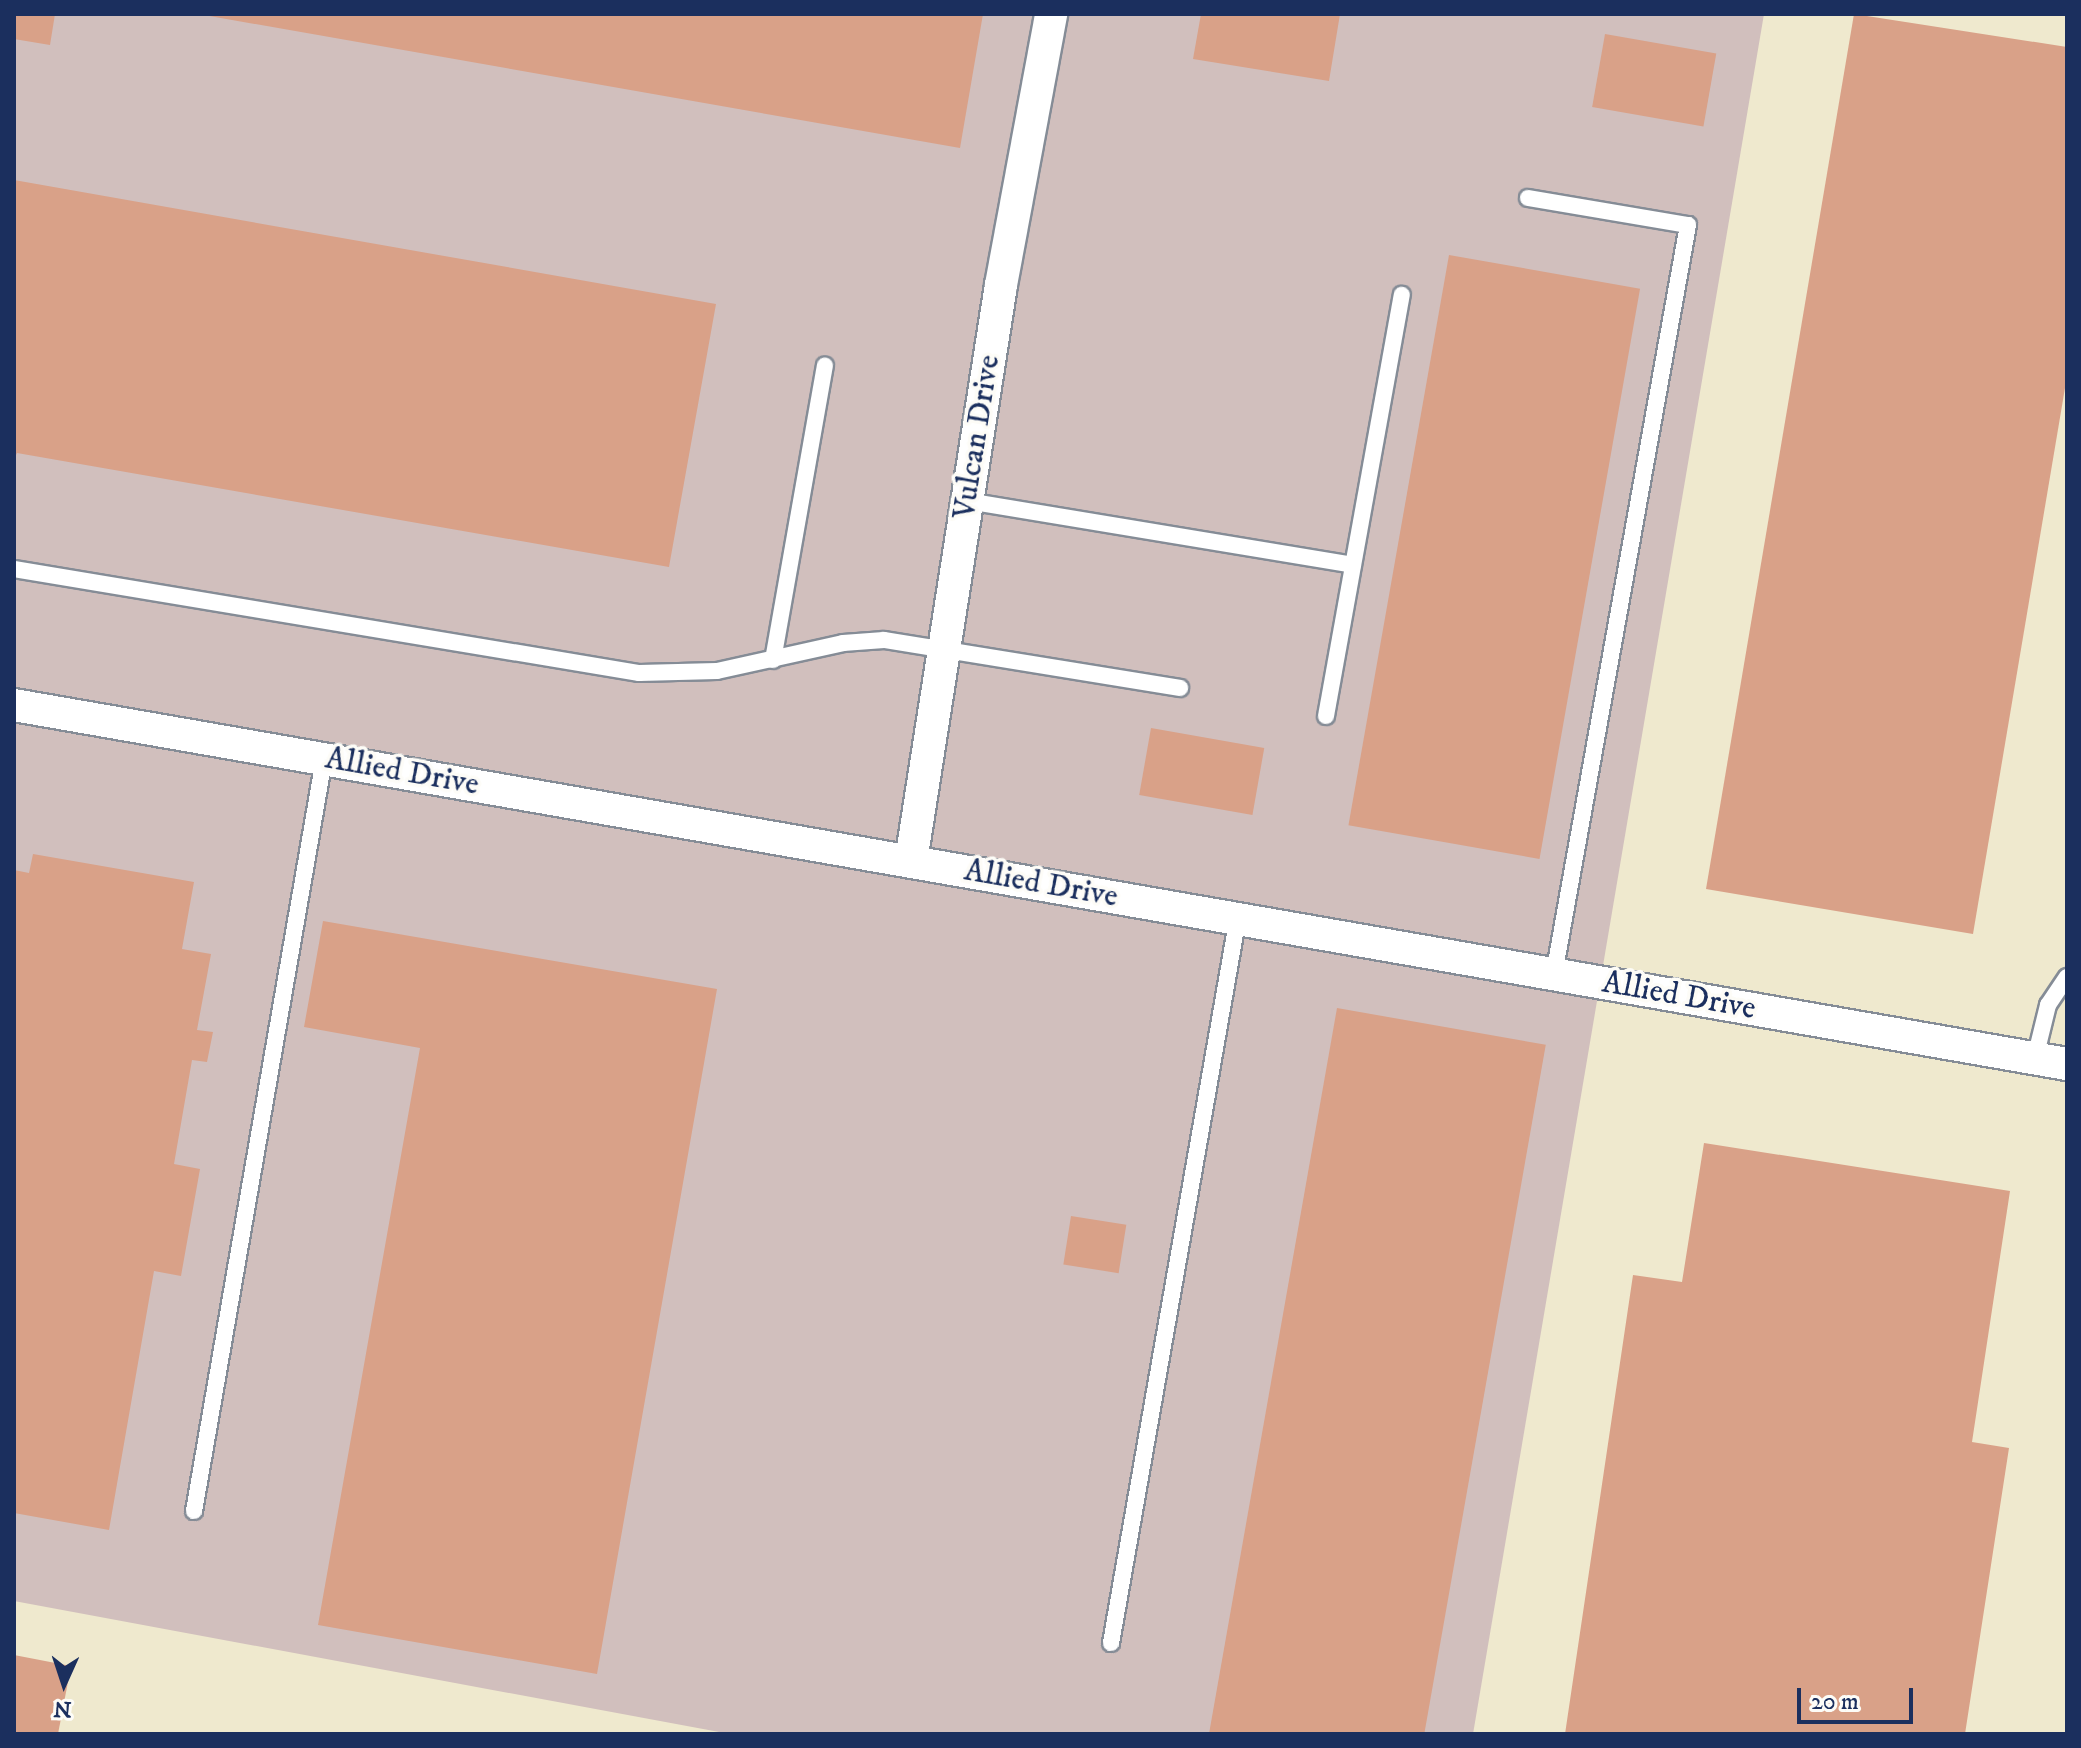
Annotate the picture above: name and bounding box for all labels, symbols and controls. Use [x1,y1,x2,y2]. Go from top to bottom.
street label: Vulcan Drive [945,352,1009,522]
street label: Allied Drive [322,740,482,804]
street label: Allied Drive [961,852,1121,916]
street label: Allied Drive [1599,964,1759,1028]
north arrow [24,1644,104,1724]
scale bar [1801,1672,1917,1722]
text: 20 m [1811,1687,1859,1717]
text: N [53,1695,72,1722]

